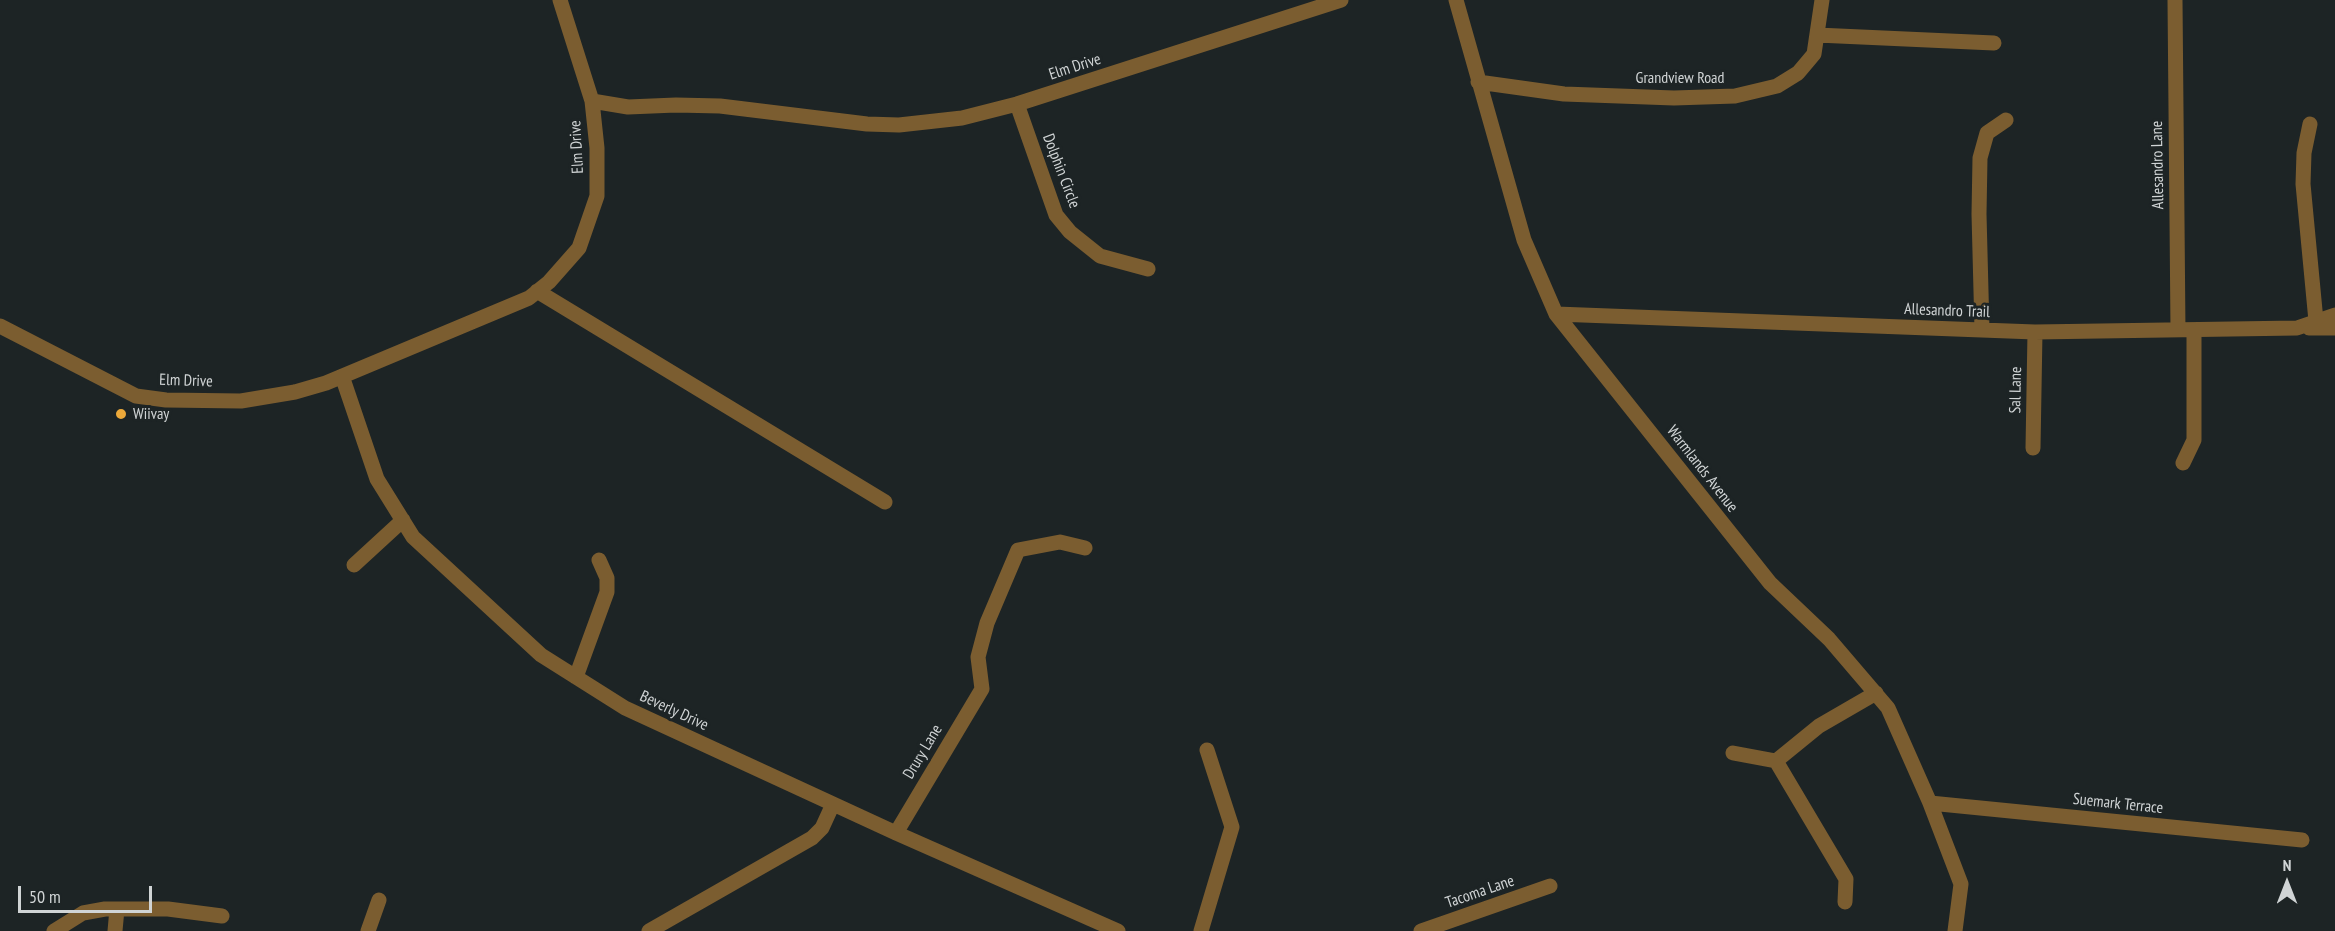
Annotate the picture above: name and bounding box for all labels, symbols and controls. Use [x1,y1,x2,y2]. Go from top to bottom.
street label: Elm Drive [1047,50,1103,84]
street label: Grandview Road [1636,68,1724,88]
street label: Elm Drive [566,120,588,174]
street label: Allesandro Lane [2148,121,2168,209]
street label: Dolphin Circle [1038,131,1084,211]
street label: Allesandro Trail [1904,300,1990,322]
street label: Sal Lane [2006,366,2026,414]
street label: Elm Drive [159,370,213,392]
place label: Wiivay [133,404,169,424]
marker: Wiivay [114,407,128,421]
street label: Warmlands Avenue [1662,422,1742,516]
street label: Beverly Drive [637,687,711,735]
street label: Drury Lane [899,721,947,783]
street label: Suemark Terrace [2072,790,2164,818]
north arrow [2257,853,2317,913]
text: N [2283,855,2291,875]
street label: Tacoma Lane [1443,871,1517,913]
scale bar [21,874,154,912]
text: 50 m [29,885,61,908]

